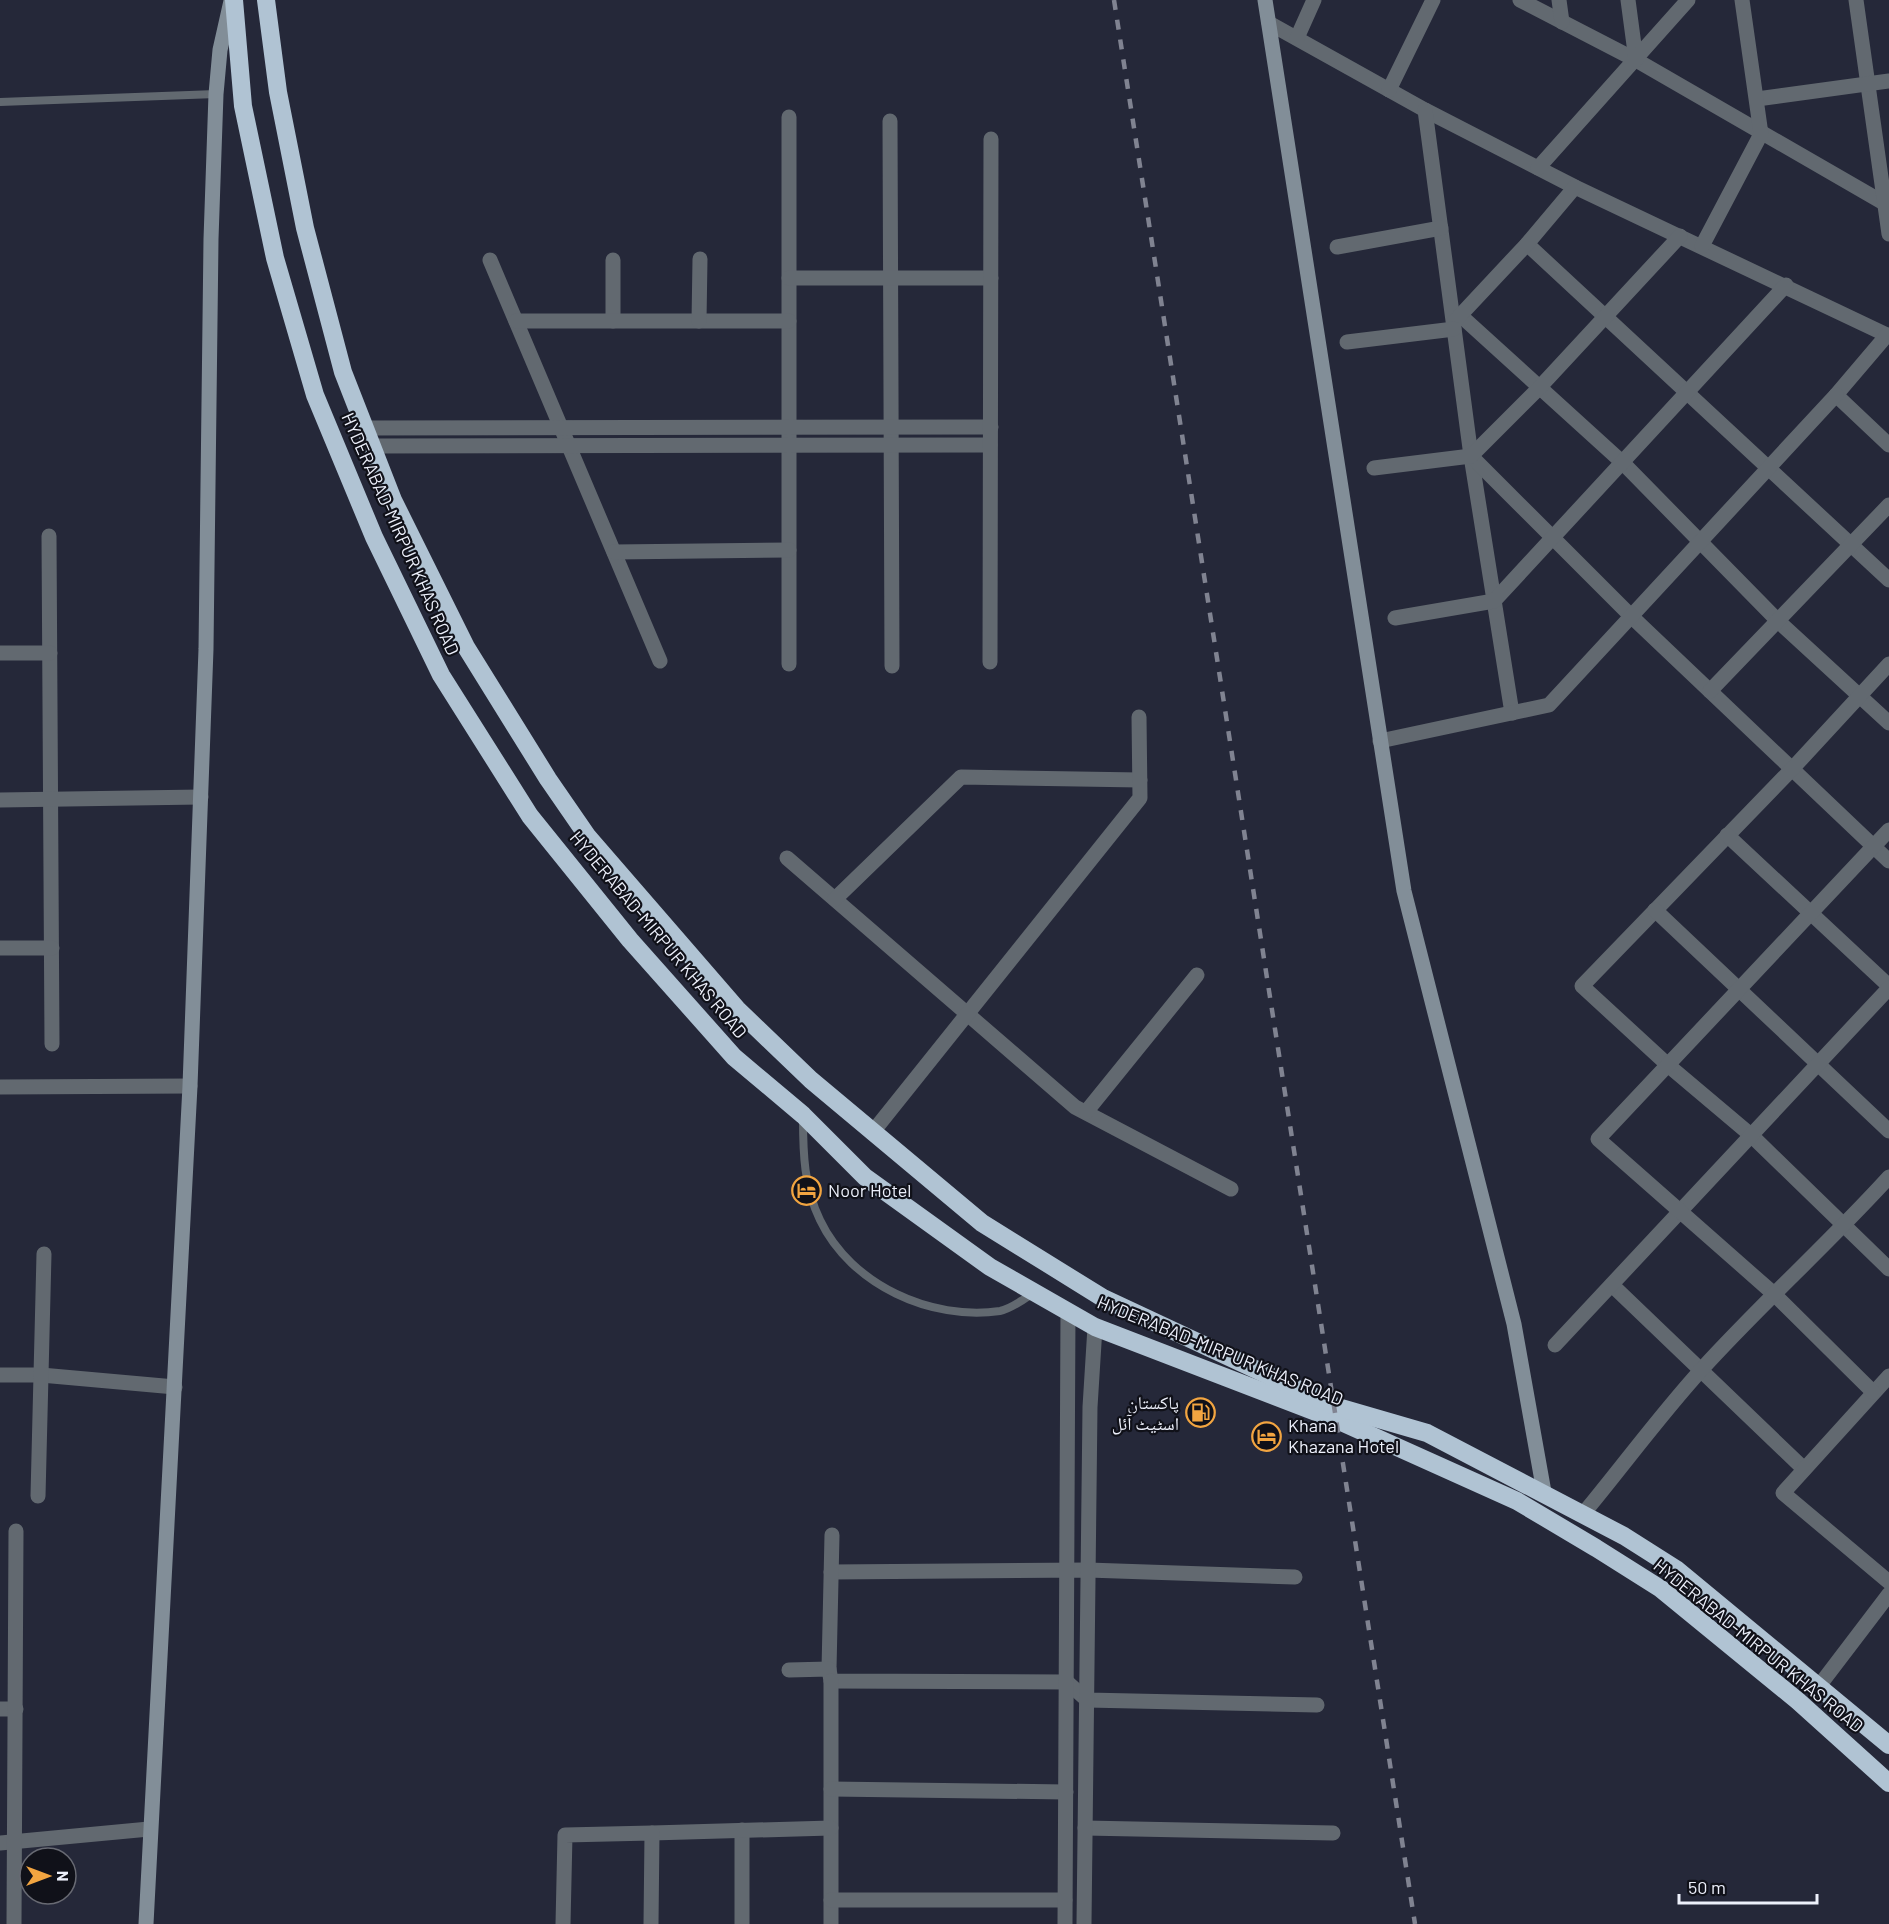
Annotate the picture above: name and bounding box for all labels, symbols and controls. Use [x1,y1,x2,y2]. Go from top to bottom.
street label: HYDERABAD-MIRPUR KHAS ROAD [337,409,465,658]
street label: HYDERABAD-MIRPUR KHAS ROAD [566,826,752,1042]
hotel icon: Noor Hotel [791,1175,823,1207]
place label: Noor Hotel [828,1179,911,1201]
street label: HYDERABAD-MIRPUR KHAS ROAD [1094,1291,1347,1410]
place label: پاکستان اسٹیٹ آئل [1112,1391,1179,1435]
fuel station icon: پاکستان اسٹیٹ آئل [1184,1397,1216,1429]
place label: Khana Khazana Hotel [1288,1414,1399,1457]
hotel icon: Khana Khazana Hotel [1251,1420,1283,1452]
street label: HYDERABAD-MIRPUR KHAS ROAD [1649,1554,1868,1737]
north arrow [18,1846,78,1906]
scale bar [1679,1867,1817,1905]
text: N [54,1871,73,1881]
text: 50 m [1688,1876,1726,1898]

